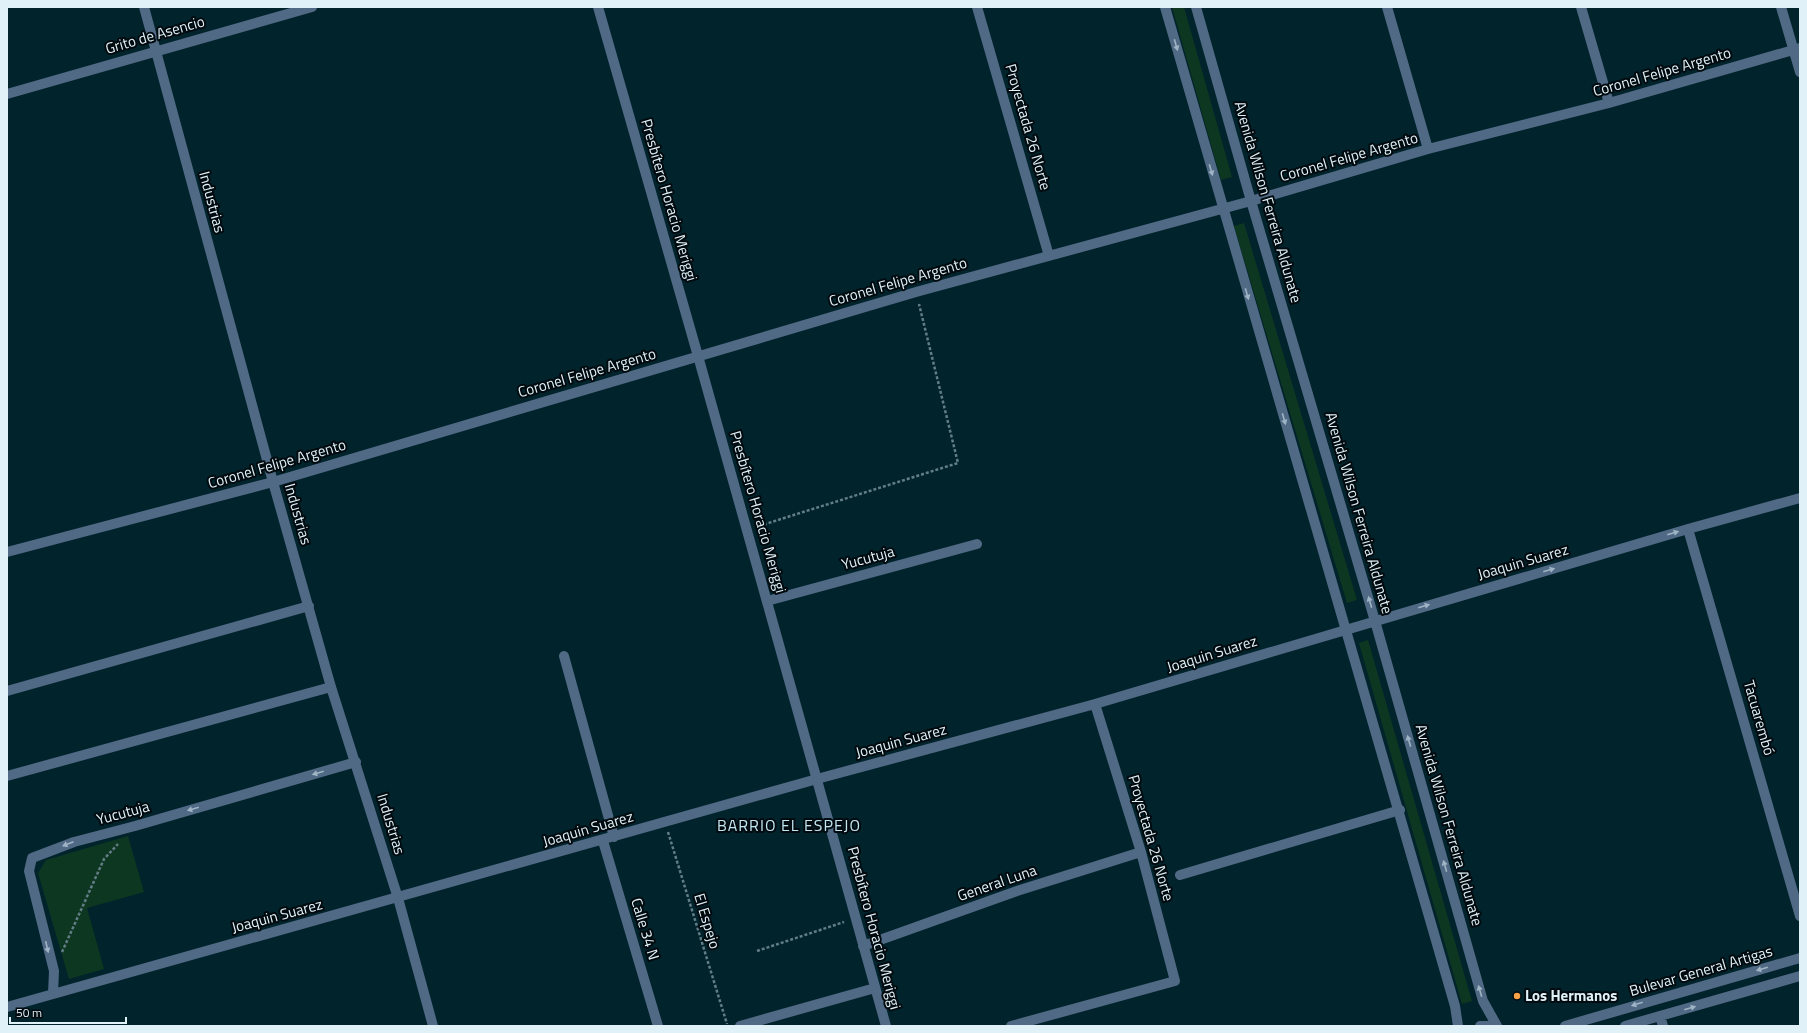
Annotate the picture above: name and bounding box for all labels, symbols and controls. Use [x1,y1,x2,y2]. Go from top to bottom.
street label: Grito de Asencio [103,9,207,60]
one-way arrow [1173,38,1179,51]
street label: Coronel Felipe Argento [1590,41,1734,102]
street label: Proyectada 26 Norte [999,61,1058,193]
street label: Avenida Wilson Ferreira Aldunate [1229,98,1308,305]
street label: Presbítero Horacio Meriggi [635,116,704,284]
street label: Coronel Felipe Argento [1277,126,1421,187]
one-way arrow [1208,164,1214,176]
street label: Industrias [193,169,232,235]
street label: Coronel Felipe Argento [826,251,970,312]
one-way arrow [1244,289,1250,301]
street label: Coronel Felipe Argento [515,342,659,403]
street label: Avenida Wilson Ferreira Aldunate [1320,409,1399,616]
one-way arrow [1281,413,1287,425]
street label: Presbítero Horacio Meriggi [724,428,793,596]
street label: Coronel Felipe Argento [205,433,349,494]
street label: Industrias [279,480,318,547]
one-way arrow [1668,530,1680,536]
street label: Joaquin Suarez [1475,538,1571,585]
street label: Yucutuja [839,539,897,576]
one-way arrow [1543,567,1555,573]
one-way arrow [1367,596,1373,608]
one-way arrow [1418,603,1430,609]
street label: Joaquin Suarez [1164,629,1260,678]
street label: Tacuarembó [1738,678,1781,758]
street label: Joaquin Suarez [853,717,949,764]
street label: Avenida Wilson Ferreira Aldunate [1410,721,1489,928]
one-way arrow [1406,735,1412,747]
one-way arrow [312,770,325,776]
street label: Proyectada 26 Norte [1122,772,1181,904]
street label: Industrias [371,790,412,857]
street label: Yucutuja [94,794,152,831]
street label: Joaquin Suarez [540,805,636,852]
one-way arrow [187,806,199,812]
district label: BARRIO EL ESPEJO [717,813,861,837]
one-way arrow [62,841,74,847]
street label: Presbítero Horacio Meriggi [842,844,907,1012]
street label: General Luna [954,858,1040,907]
one-way arrow [1442,860,1448,872]
street label: El Espejo [688,890,727,952]
street label: Joaquin Suarez [229,892,325,939]
street label: Calle 34 N [625,895,666,963]
street label: Bulevar General Artigas [1627,939,1775,1002]
one-way arrow [45,941,51,953]
one-way arrow [1756,966,1768,972]
place label: Los Hermanos [1525,984,1617,1007]
one-way arrow [1477,985,1483,997]
marker: Los Hermanos [1512,991,1522,1001]
scale bar [10,999,126,1025]
one-way arrow [1631,1001,1643,1007]
text: 50 m [16,1003,42,1022]
one-way arrow [1684,1005,1696,1011]

